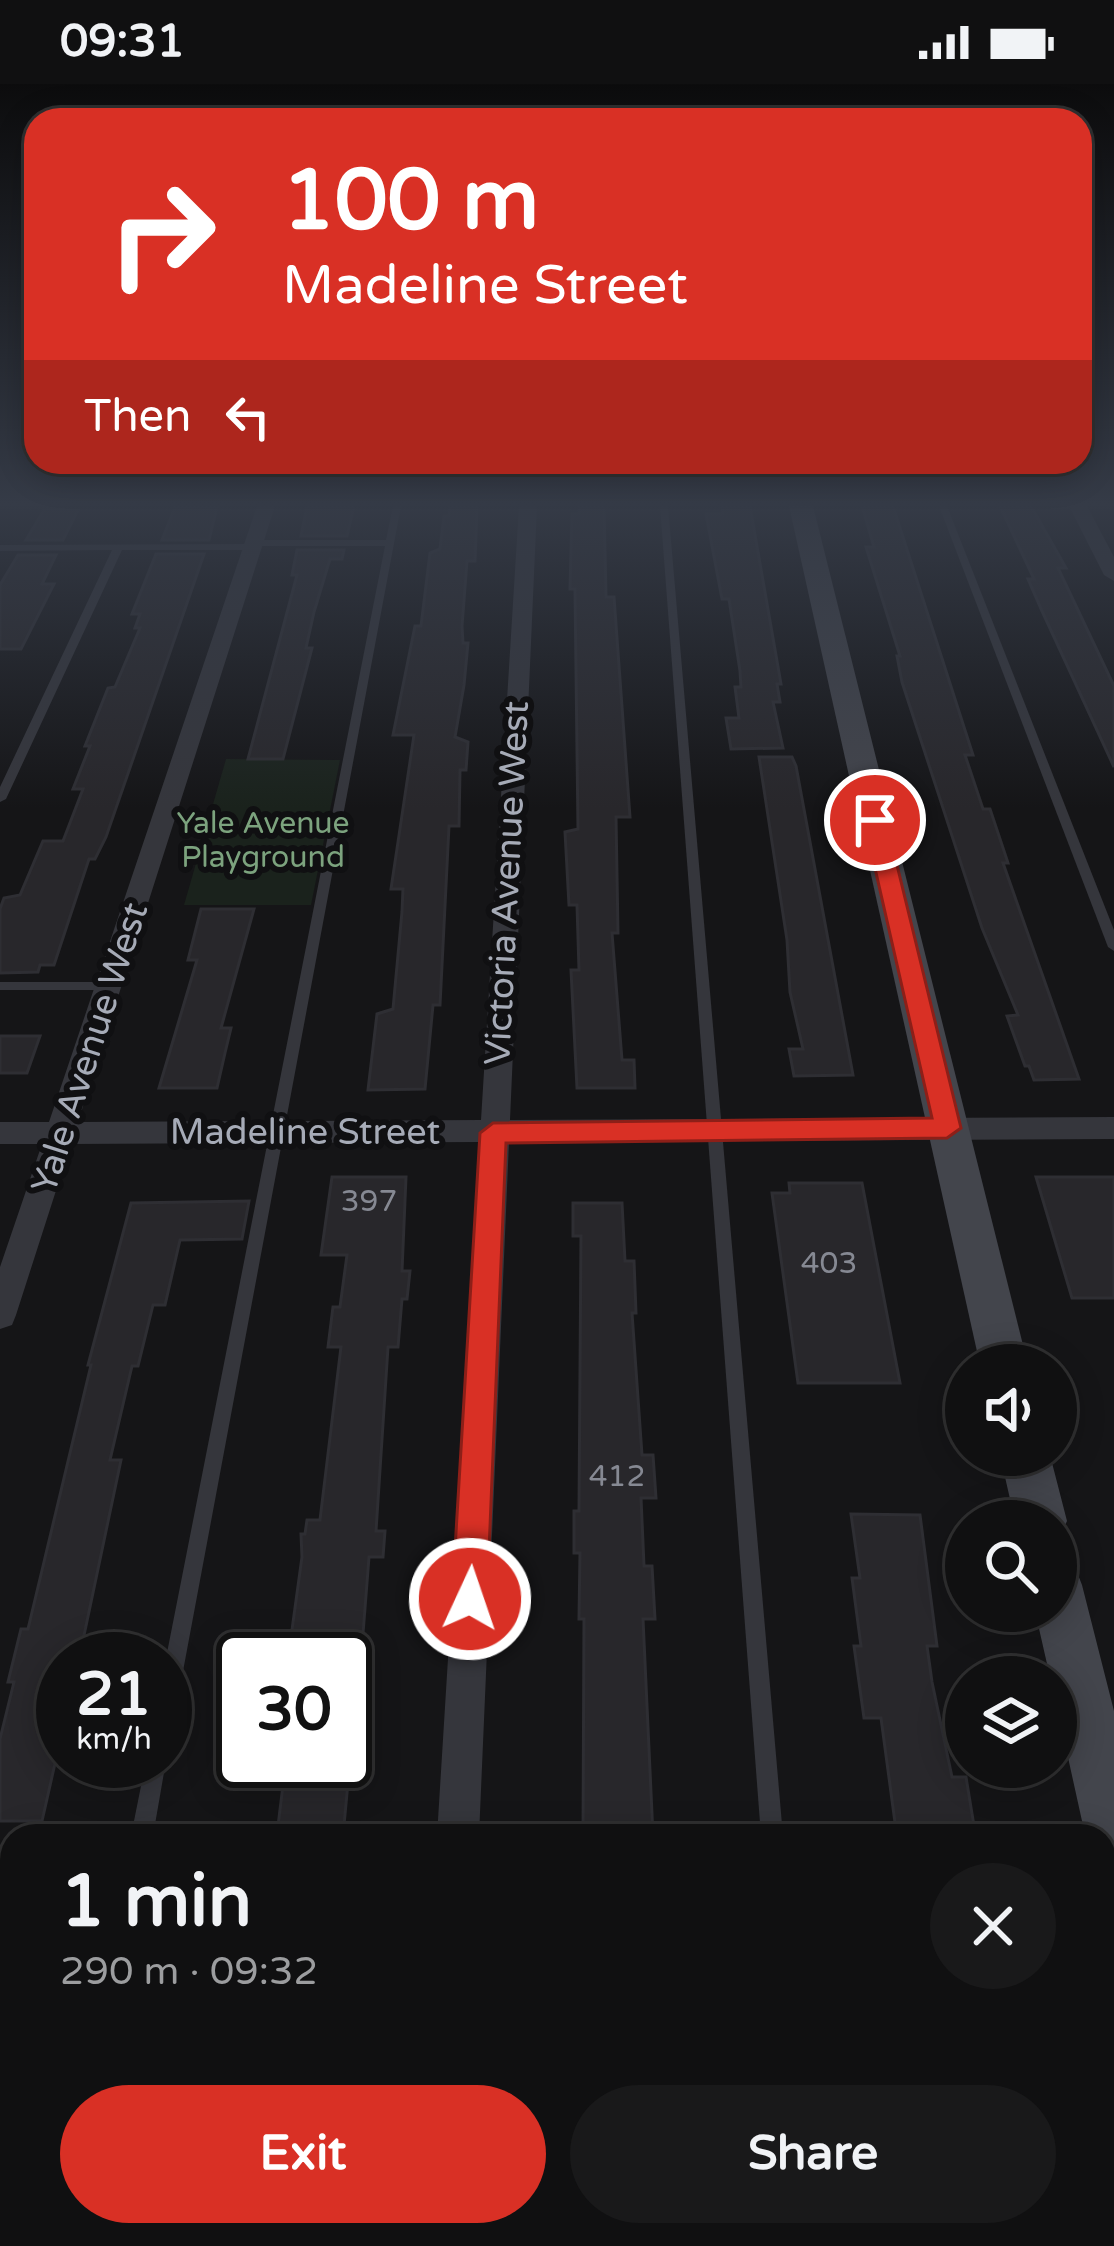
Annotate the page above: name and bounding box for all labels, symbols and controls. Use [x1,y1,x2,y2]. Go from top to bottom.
text: 09:31 [60,15,185,69]
text: 100 m [282,151,539,252]
icon: right [84,156,240,312]
text: Madeline Street [282,253,688,318]
icon: left [215,384,281,450]
text: Then [84,390,191,444]
street label: Victoria Avenue West [476,700,538,1066]
pin [824,769,926,871]
icon: arrive [842,787,908,853]
park label: Yale Avenue Playground [176,805,350,876]
street label: Yale Avenue West [23,897,157,1199]
street label: Madeline Street [170,1111,440,1154]
house number: 397 [341,1183,397,1220]
house number: 403 [801,1245,857,1282]
map controls [945,1344,1077,1788]
button: sound [945,1344,1077,1476]
house number: 412 [589,1458,645,1495]
button: search [945,1500,1077,1632]
position arrow [407,1536,533,1662]
speed limit sign: 30 [216,1632,372,1788]
button: layers [945,1656,1077,1788]
text: 21 [76,1659,152,1731]
text: km/h [76,1721,152,1758]
text: 1 min [60,1859,252,1946]
button: close [930,1863,1056,1989]
text: 290 m · 09:32 [60,1948,318,1995]
button: Exit [60,2085,546,2223]
button: Share [570,2085,1056,2223]

